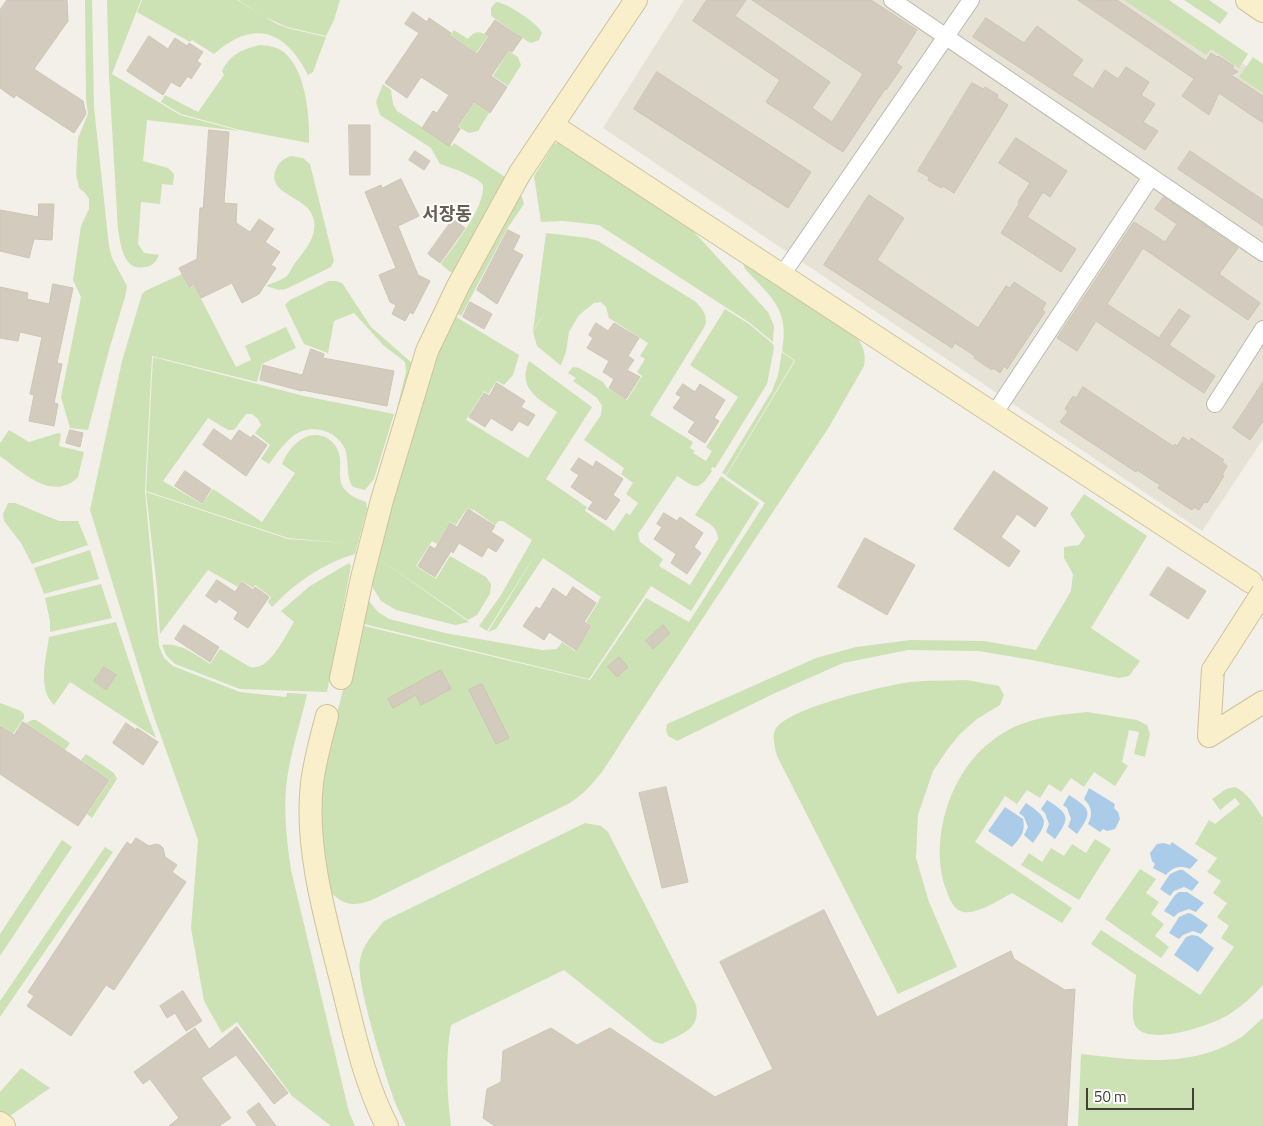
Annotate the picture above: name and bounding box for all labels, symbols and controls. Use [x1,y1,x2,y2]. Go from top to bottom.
district label: 서장동 [422,205,472,227]
scale bar [1088,1078,1196,1110]
text: 50 m [1094,1085,1127,1108]

